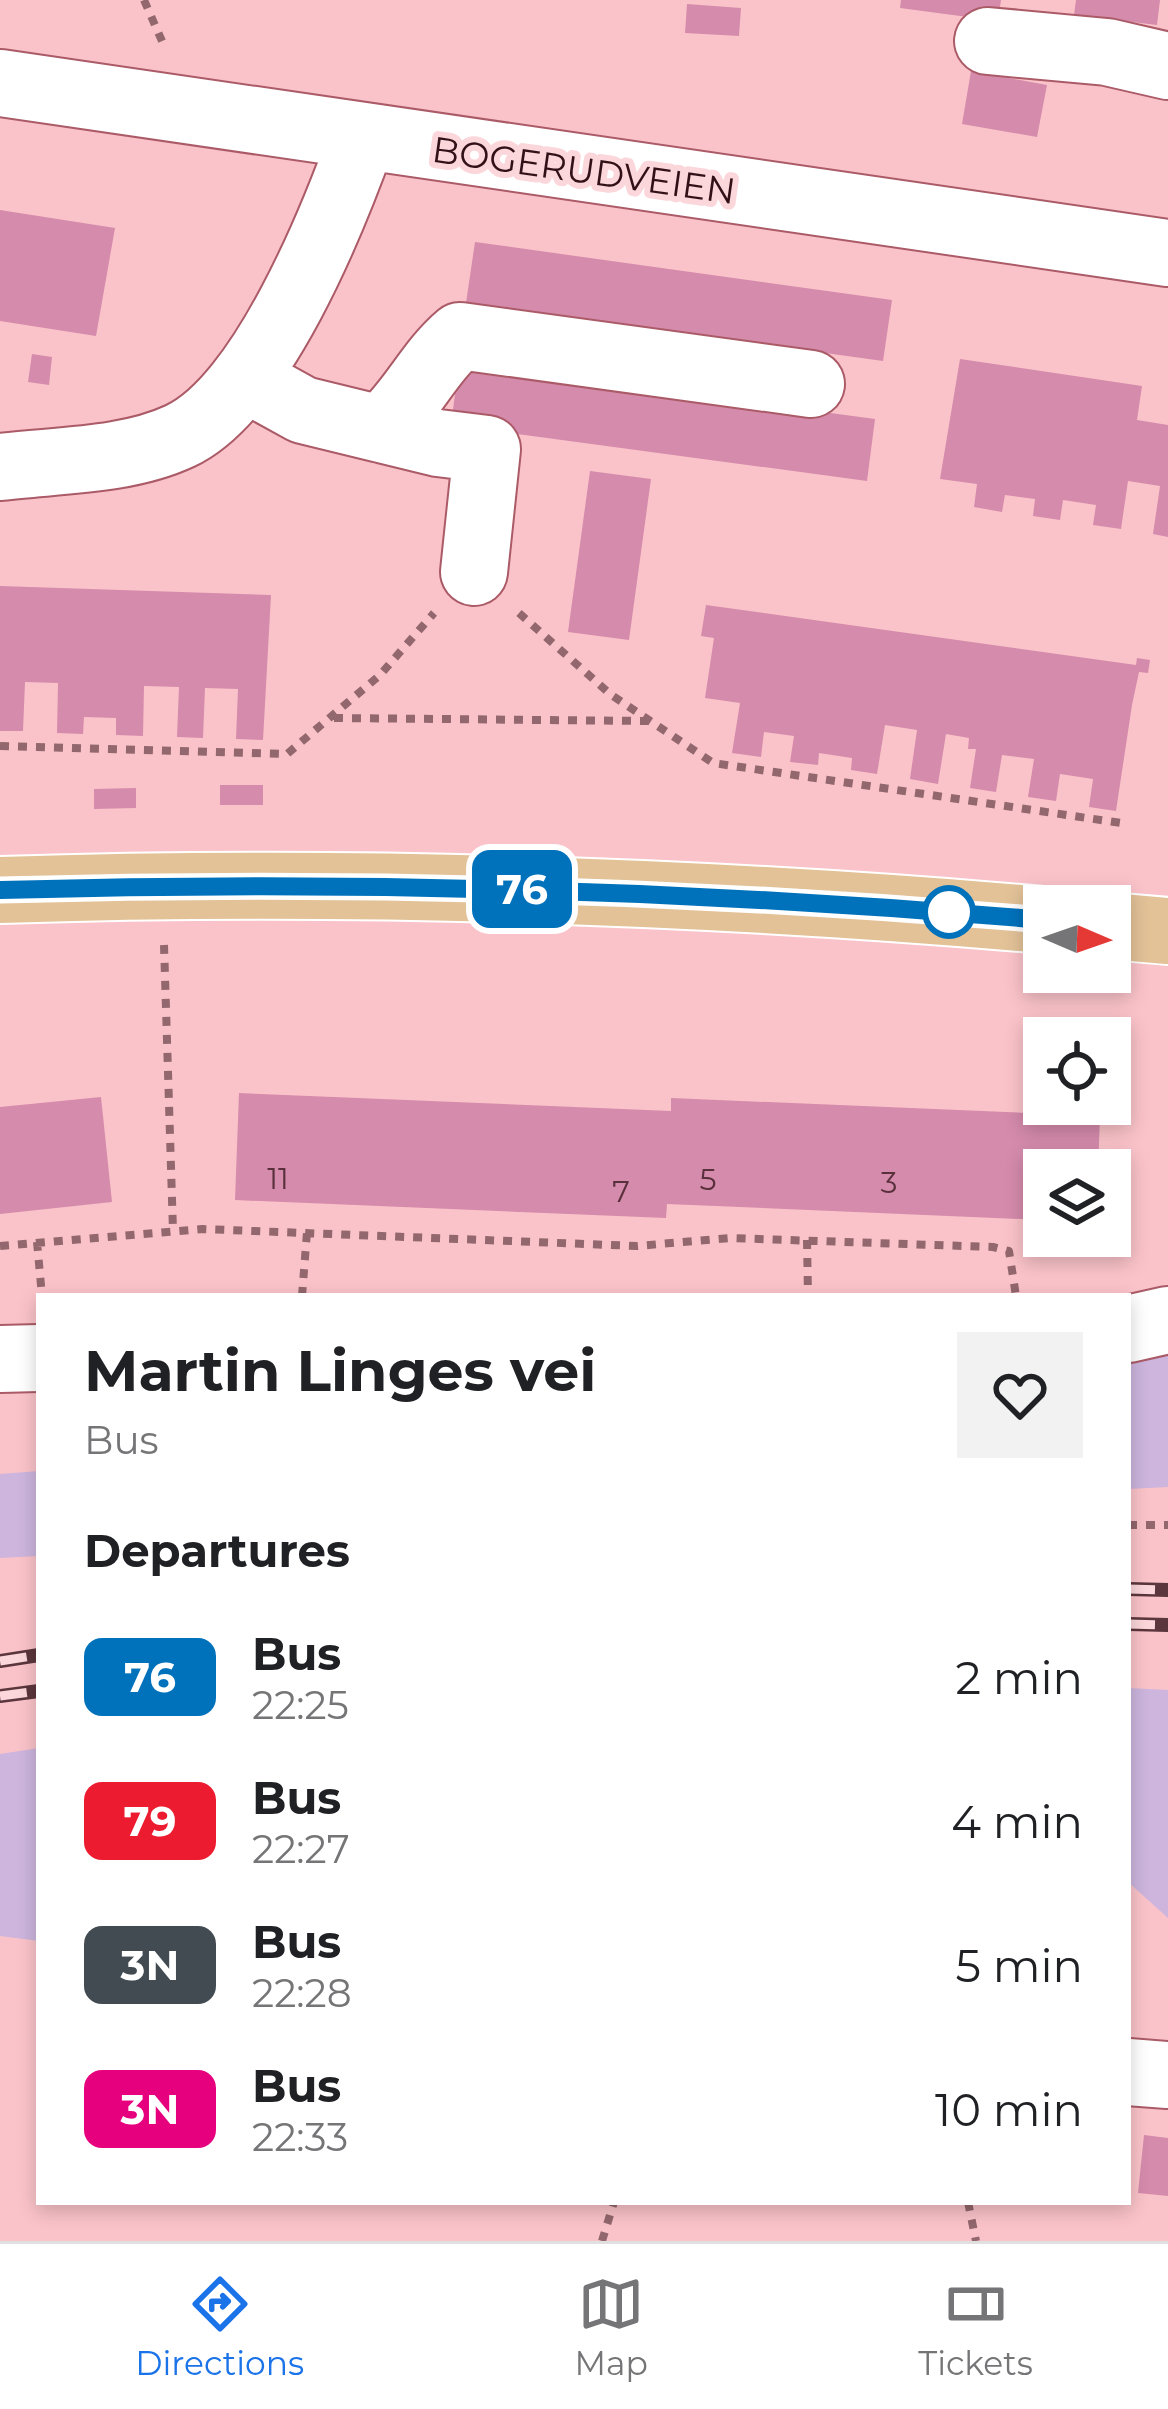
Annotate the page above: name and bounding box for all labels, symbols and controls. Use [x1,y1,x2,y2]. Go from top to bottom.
street label: BOGERUDVEIEN [430,127,738,213]
line badge: 76 [468,850,576,928]
text: 76 [496,863,548,915]
north arrow [1023,885,1131,993]
map controls [1023,885,1131,1257]
unlabelled marker [924,887,974,937]
button: locate [1023,1017,1131,1125]
button: layers [1023,1149,1131,1257]
house number: 11 [267,1160,289,1197]
house number: 5 [700,1161,716,1198]
house number: 3 [881,1164,897,1201]
house number: 7 [612,1173,630,1210]
button: heart [957,1332,1083,1458]
text: Martin Linges vei [84,1336,596,1405]
text: Bus [84,1416,159,1464]
text: Departures [84,1523,350,1578]
text: Bus [252,1626,341,1681]
text: 2 min [955,1650,1083,1705]
text: 76 [124,1651,176,1703]
text: 22:25 [252,1681,349,1729]
text: Bus [252,1770,341,1825]
text: 4 min [951,1794,1083,1849]
text: 79 [124,1795,176,1847]
text: 22:27 [252,1825,350,1873]
text: Bus [252,1914,341,1969]
text: 5 min [955,1938,1083,1993]
text: 3N [121,1939,179,1991]
text: 22:28 [252,1969,352,2017]
text: Bus [252,2058,341,2113]
text: 10 min [935,2082,1083,2137]
text: 3N [121,2083,179,2135]
text: 22:33 [252,2113,348,2161]
tab: Directions [135,2271,304,2383]
tab: Map [575,2271,648,2383]
tab: Tickets [918,2271,1033,2383]

